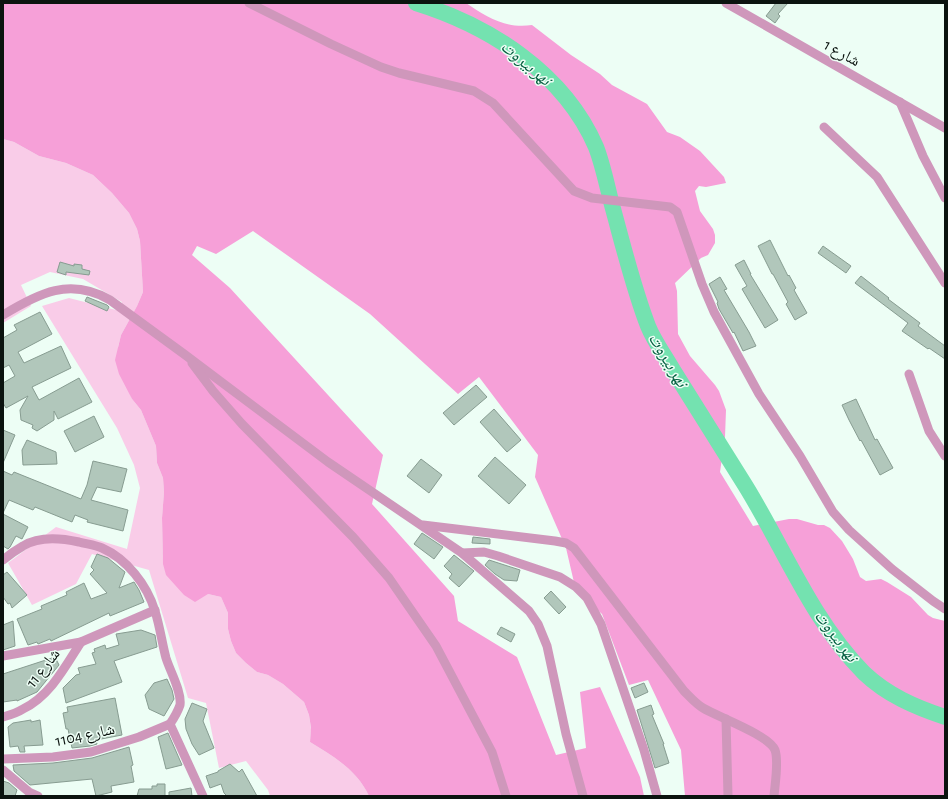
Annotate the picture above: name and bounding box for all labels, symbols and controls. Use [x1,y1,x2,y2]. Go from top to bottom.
water label: نهر بيروت [497,37,556,91]
street label: شارع 1 [820,37,863,71]
water label: نهر بيروت [644,330,692,393]
water label: نهر بيروت [810,607,862,667]
street label: شارع 11 [23,646,64,692]
street label: شارع 1104 [54,721,117,751]

